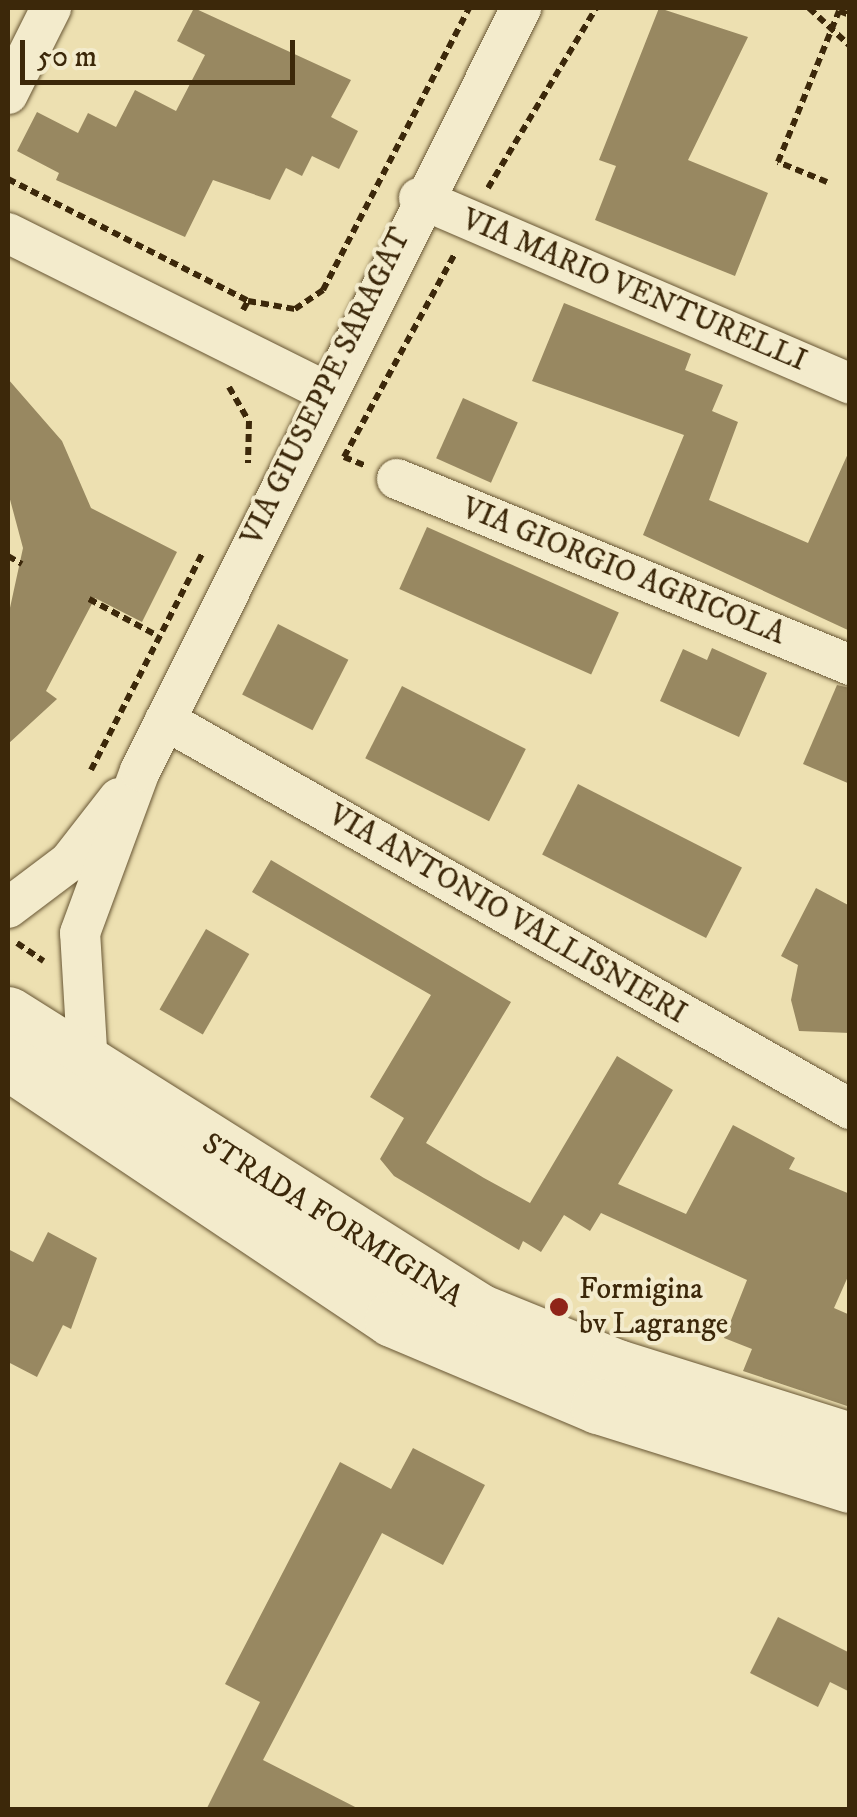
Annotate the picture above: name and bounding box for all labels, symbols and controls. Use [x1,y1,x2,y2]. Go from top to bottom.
scale bar [25,20,300,82]
text: 50 m [37,39,97,76]
street label: VIA MARIO VENTURELLI [456,202,812,380]
street label: VIA GIUSEPPE SARAGAT [234,222,420,552]
street label: VIA GIORGIO AGRICOLA [456,491,790,653]
street label: VIA ANTONIO VALLISNIERI [322,798,692,1032]
street label: STRADA FORMIGINA [195,1126,469,1316]
place label: Formigina bv Lagrange [579,1272,728,1342]
marker: Formigina bv Lagrange [548,1296,570,1318]

